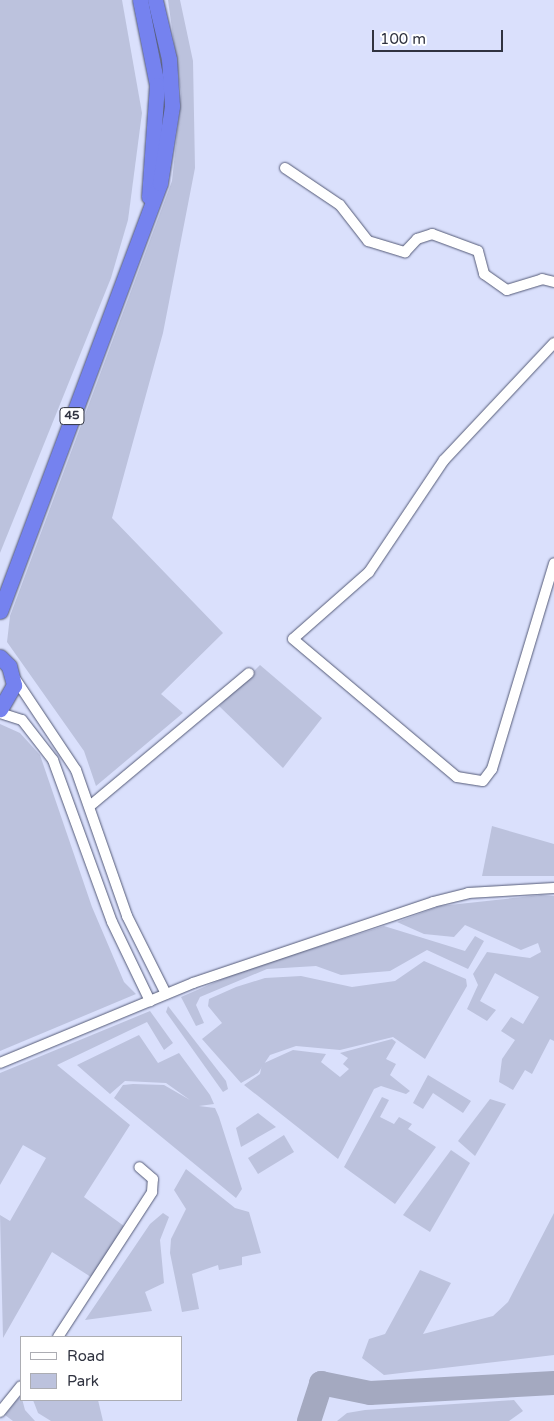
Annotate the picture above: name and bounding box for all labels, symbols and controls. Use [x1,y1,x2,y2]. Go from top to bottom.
scale bar [374,20,505,52]
text: 100 m [380,30,426,48]
road number: 45 [58,406,86,426]
legend [20,1336,182,1401]
text: Road [67,1347,105,1365]
text: Park [67,1372,99,1390]

